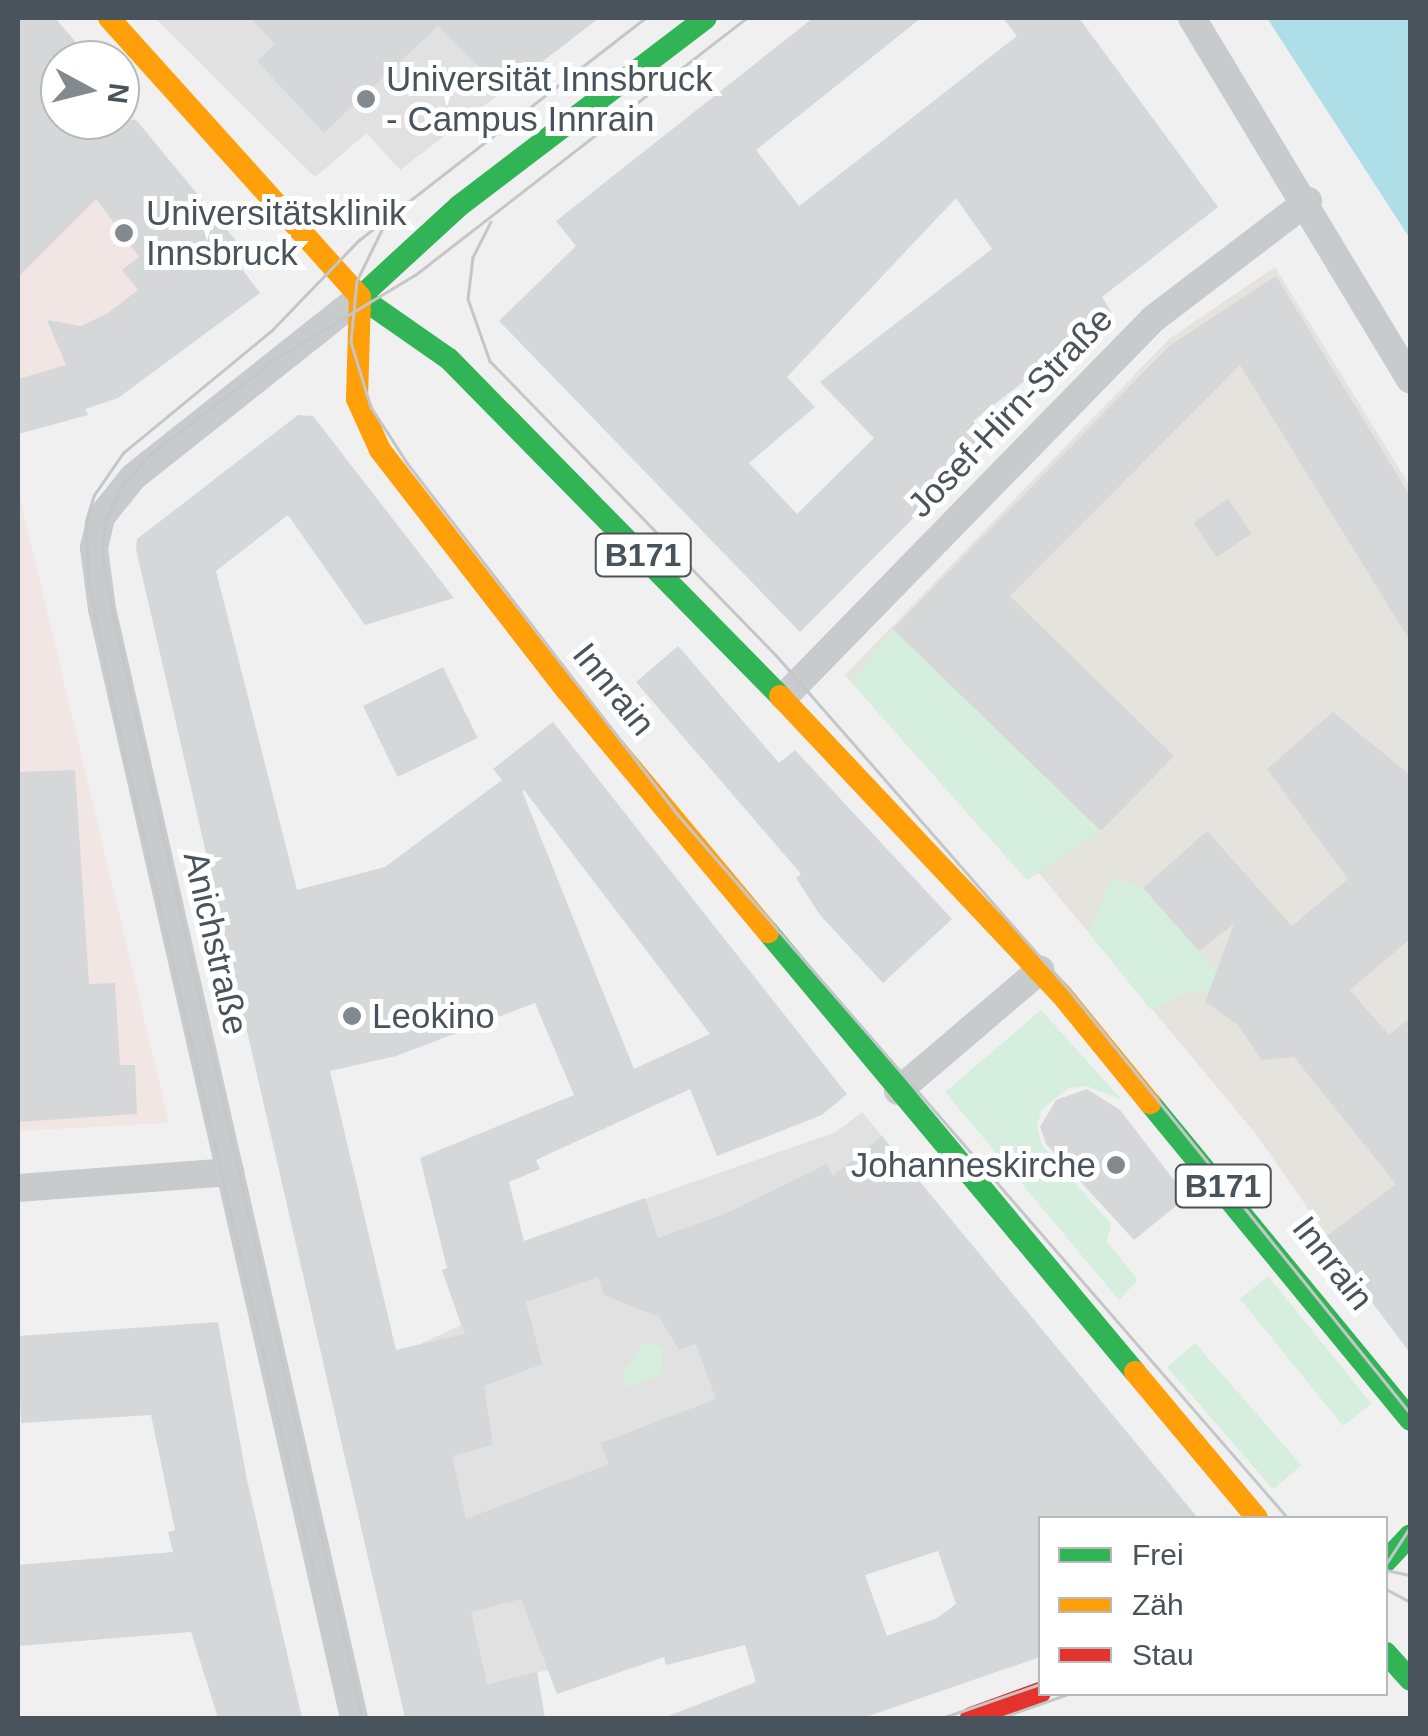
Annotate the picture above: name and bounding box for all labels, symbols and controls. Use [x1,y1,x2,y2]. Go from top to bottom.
north arrow [40,40,140,140]
place label: Universität Innsbruck - Campus Innrain [386,58,713,140]
text: N [102,82,135,105]
marker: Universität Innsbruck - Campus Innrain [355,88,377,110]
place label: Universitätsklinik Innsbruck [146,192,407,274]
marker: Universitätsklinik Innsbruck [111,220,137,246]
street label: Josef-Hirn-Straße [899,298,1121,526]
road number: B171 [593,528,693,582]
street label: Innrain [564,634,664,744]
street label: Anichstraße [175,847,257,1039]
place label: Leokino [372,995,495,1037]
marker: Leokino [341,1005,363,1027]
place label: Johanneskirche [851,1144,1096,1186]
marker: Johanneskirche [1105,1154,1127,1176]
road number: B171 [1173,1159,1273,1213]
street label: Innrain [1284,1208,1382,1318]
legend [1038,1516,1388,1696]
text: Frei [1132,1538,1184,1571]
text: Zäh [1132,1588,1184,1621]
text: Stau [1132,1638,1194,1671]

